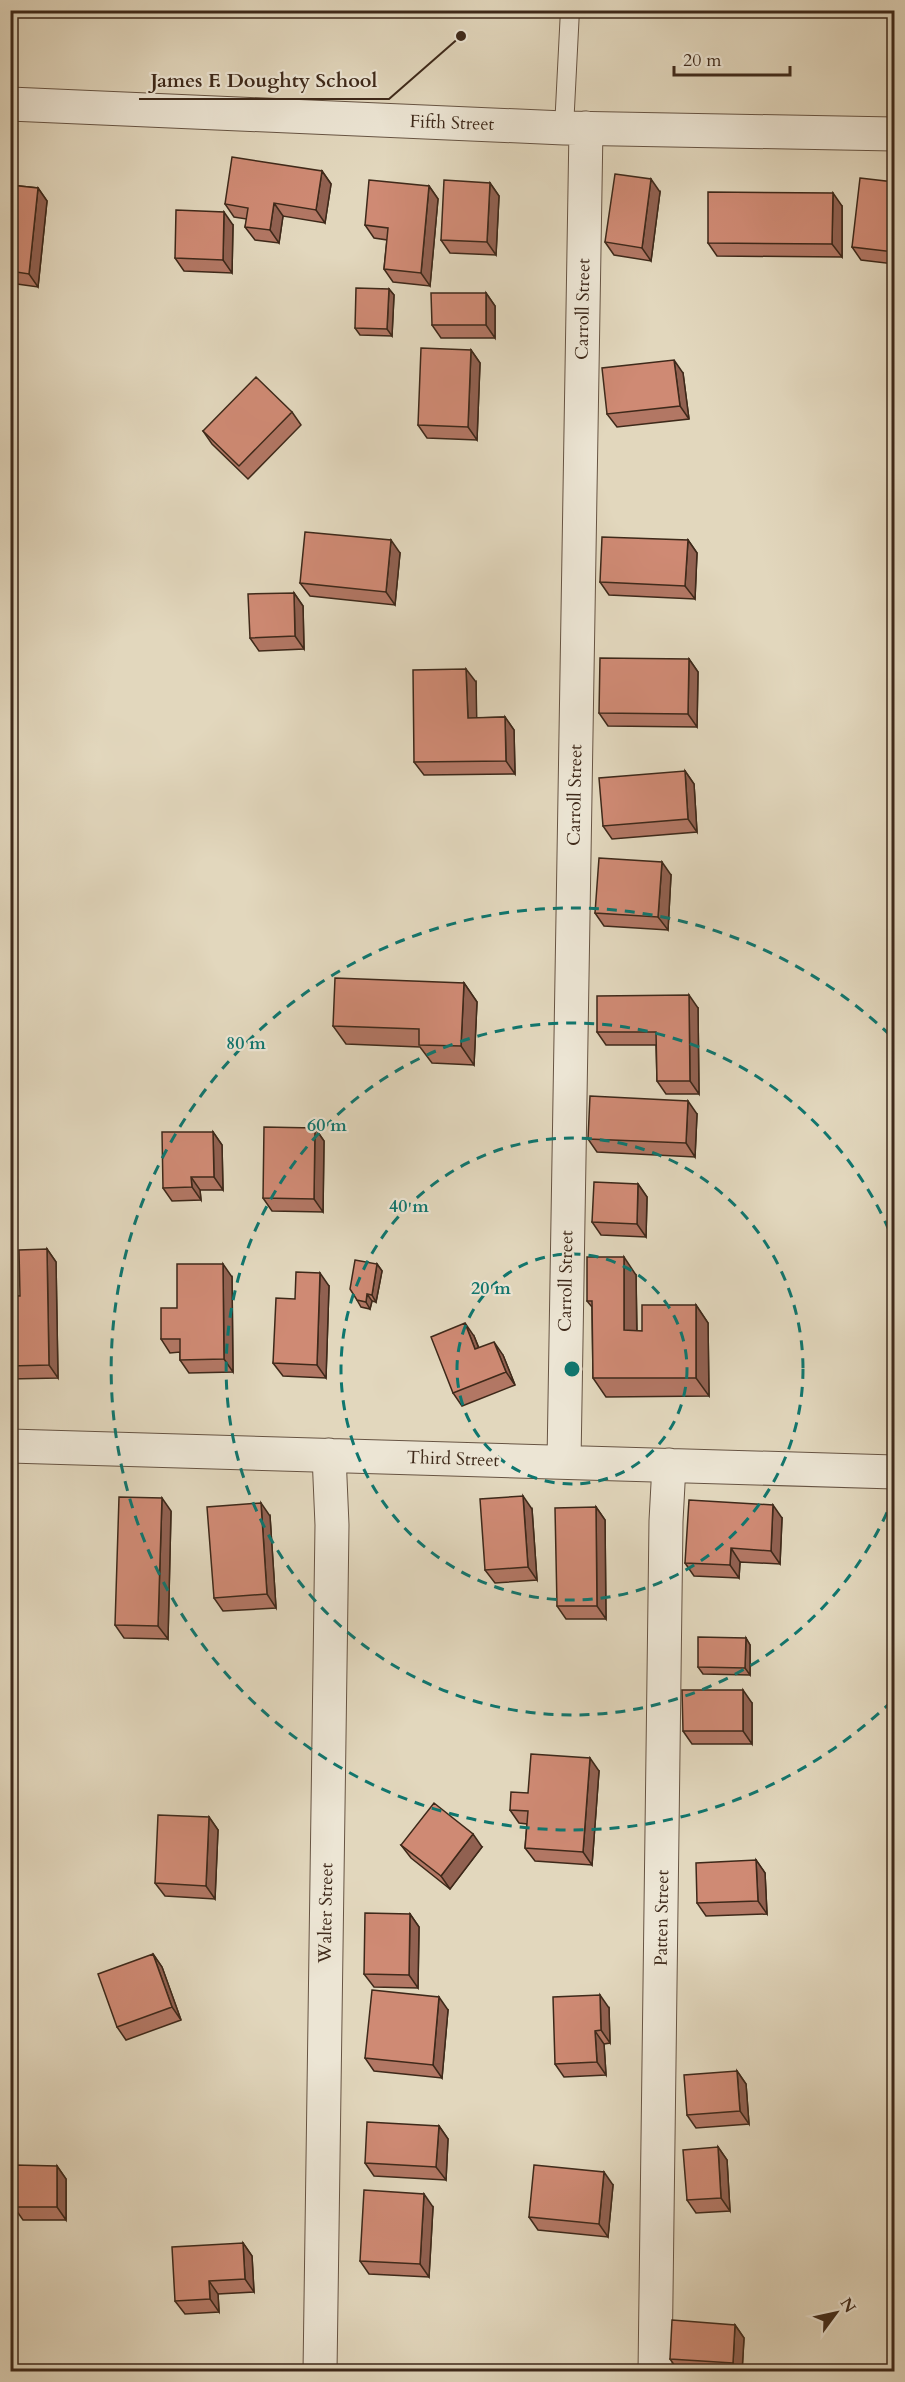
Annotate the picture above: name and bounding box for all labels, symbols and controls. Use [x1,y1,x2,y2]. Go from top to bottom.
scale bar [674,39,790,77]
text: 20 m [683,48,722,73]
callout: James F. Doughty School [139,61,389,99]
text: James F. Doughty School [148,67,378,94]
street label: Fifth Street [409,109,495,137]
street label: Carroll Street [570,258,596,360]
street label: Carroll Street [562,744,588,846]
text: 80 m [226,1031,266,1056]
text: 60 m [307,1113,347,1138]
text: 40 m [389,1194,429,1219]
street label: Carroll Street [553,1230,579,1332]
text: 20 m [471,1276,511,1301]
centre of rings [562,1359,582,1379]
street label: Third Street [406,1445,500,1473]
street label: Walter Street [313,1862,339,1965]
street label: Patten Street [649,1869,675,1966]
north arrow [806,2283,866,2343]
text: N [835,2294,861,2317]

